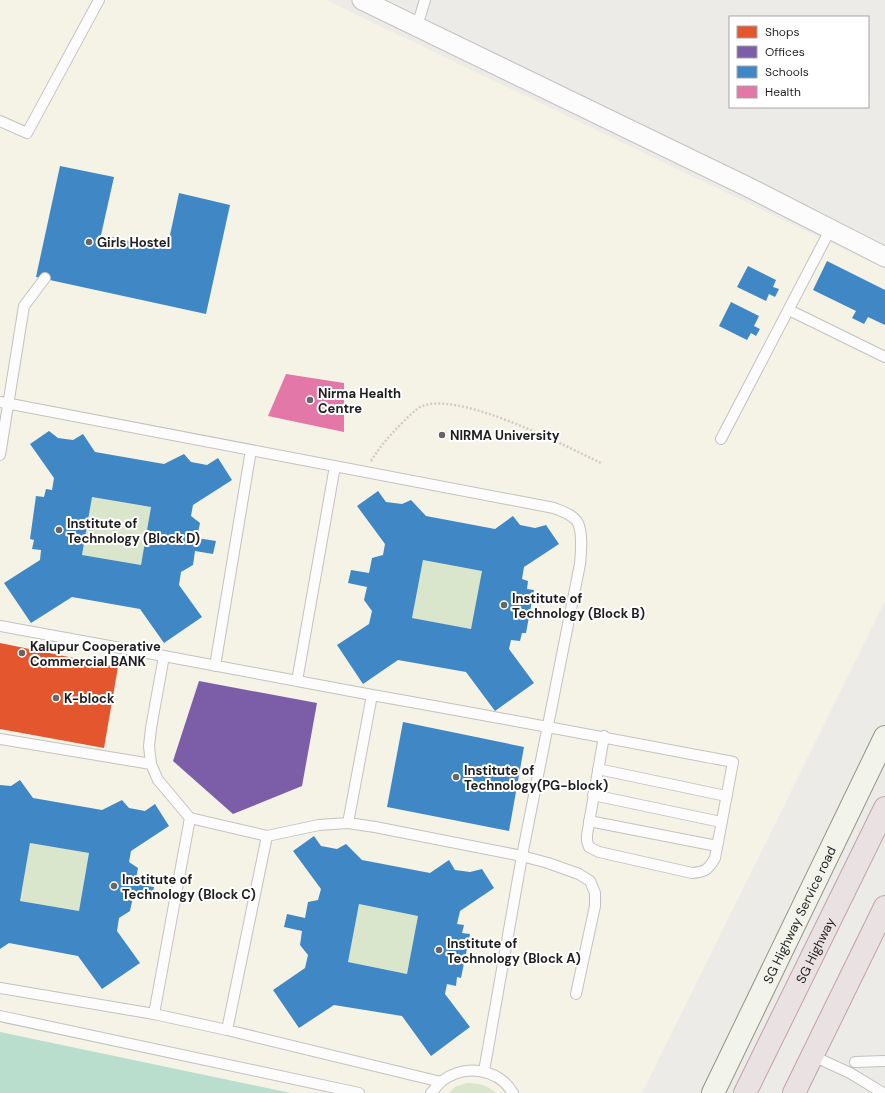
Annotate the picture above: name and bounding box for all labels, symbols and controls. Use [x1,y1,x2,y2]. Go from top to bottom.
legend [729,16,869,108]
text: Shops [765,24,800,40]
text: Offices [765,44,805,60]
text: Schools [765,64,809,80]
text: Health [765,84,801,100]
place label: Girls Hostel [97,234,170,251]
marker: Girls Hostel [84,237,94,247]
place label: Nirma Health Centre [318,385,401,417]
marker: Nirma Health Centre [305,395,315,405]
place label: NIRMA University [450,427,560,444]
marker: NIRMA University [437,430,447,440]
place label: Institute of Technology (Block D) [67,515,200,547]
marker: Institute of Technology (Block D) [54,525,64,535]
place label: Institute of Technology (Block B) [512,590,645,622]
marker: Institute of Technology (Block B) [499,600,509,610]
place label: Kalupur Cooperative Commercial BANK [30,638,161,670]
marker: Kalupur Cooperative Commercial BANK [17,648,27,658]
place label: K-block [64,690,115,707]
marker: K-block [51,693,61,703]
place label: Institute of Technology(PG-block) [464,762,608,794]
marker: Institute of Technology(PG-block) [451,772,461,782]
street label: SG Highway Service road [759,844,839,986]
place label: Institute of Technology (Block C) [122,871,256,903]
marker: Institute of Technology (Block C) [109,881,119,891]
street label: SG Highway [792,915,838,985]
place label: Institute of Technology (Block A) [447,935,581,967]
marker: Institute of Technology (Block A) [434,945,444,955]

